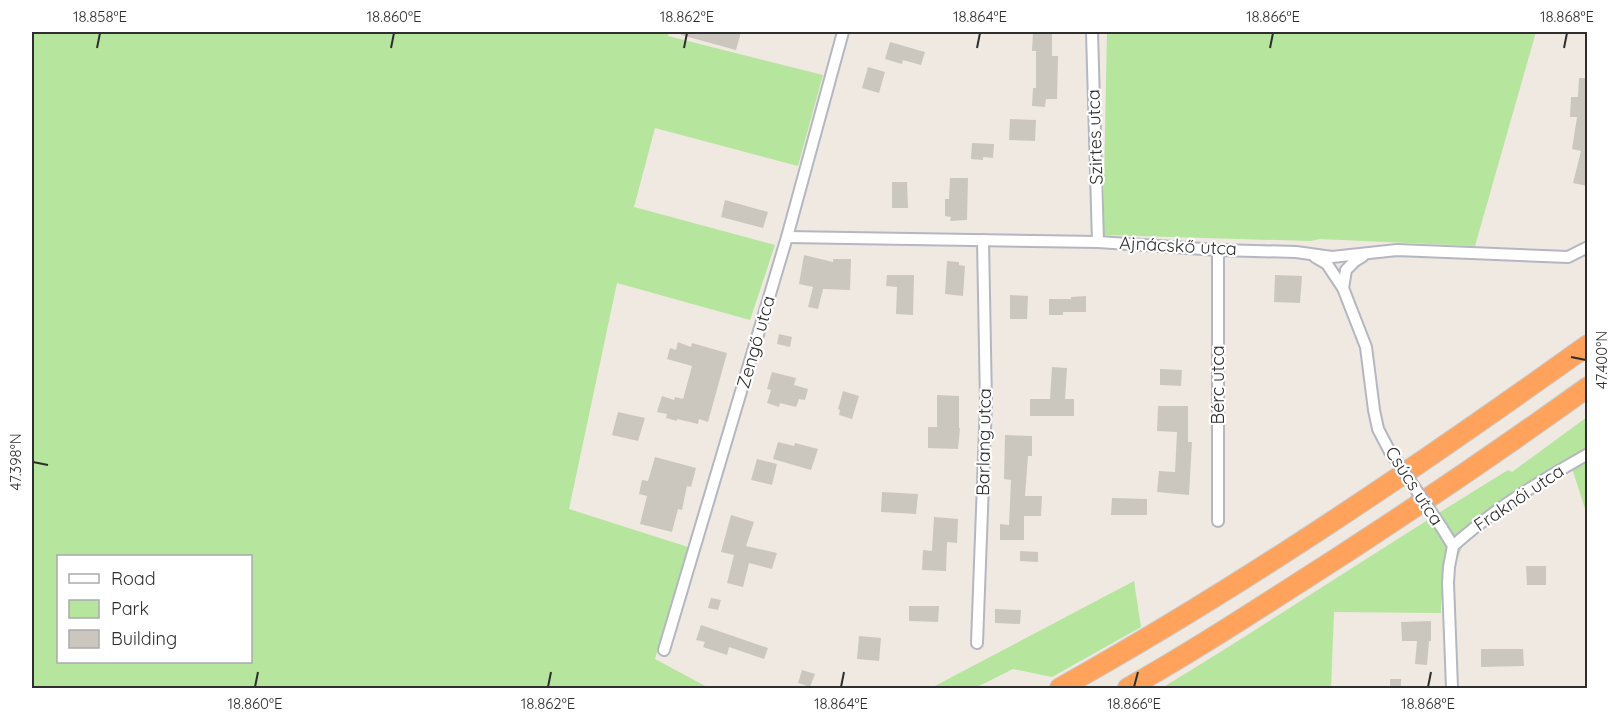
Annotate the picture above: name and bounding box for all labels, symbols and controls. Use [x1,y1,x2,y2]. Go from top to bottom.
text: 18.858°E [73,7,127,26]
text: 18.860°E [367,7,421,26]
text: 18.862°E [660,7,714,26]
text: 18.864°E [953,7,1007,26]
text: 18.866°E [1246,7,1300,26]
text: 18.868°E [1540,7,1594,26]
street label: Szirtes utca [1081,89,1108,185]
street label: Ajnácskő utca [1119,231,1237,260]
street label: Zengő utca [731,293,780,391]
text: 47.400°N [1592,331,1611,389]
street label: Bérc utca [1206,345,1229,425]
street label: Barlang utca [971,388,996,496]
text: 47.398°N [6,433,25,491]
street label: Csúcs utca [1380,442,1448,530]
street label: Fraknói utca [1469,459,1568,536]
legend [57,555,252,663]
text: Road [111,567,156,590]
text: Park [111,597,149,620]
text: Building [111,627,177,650]
text: 18.860°E [228,694,282,713]
text: 18.862°E [521,694,575,713]
text: 18.864°E [814,694,868,713]
text: 18.866°E [1107,694,1161,713]
text: 18.868°E [1401,694,1455,713]

